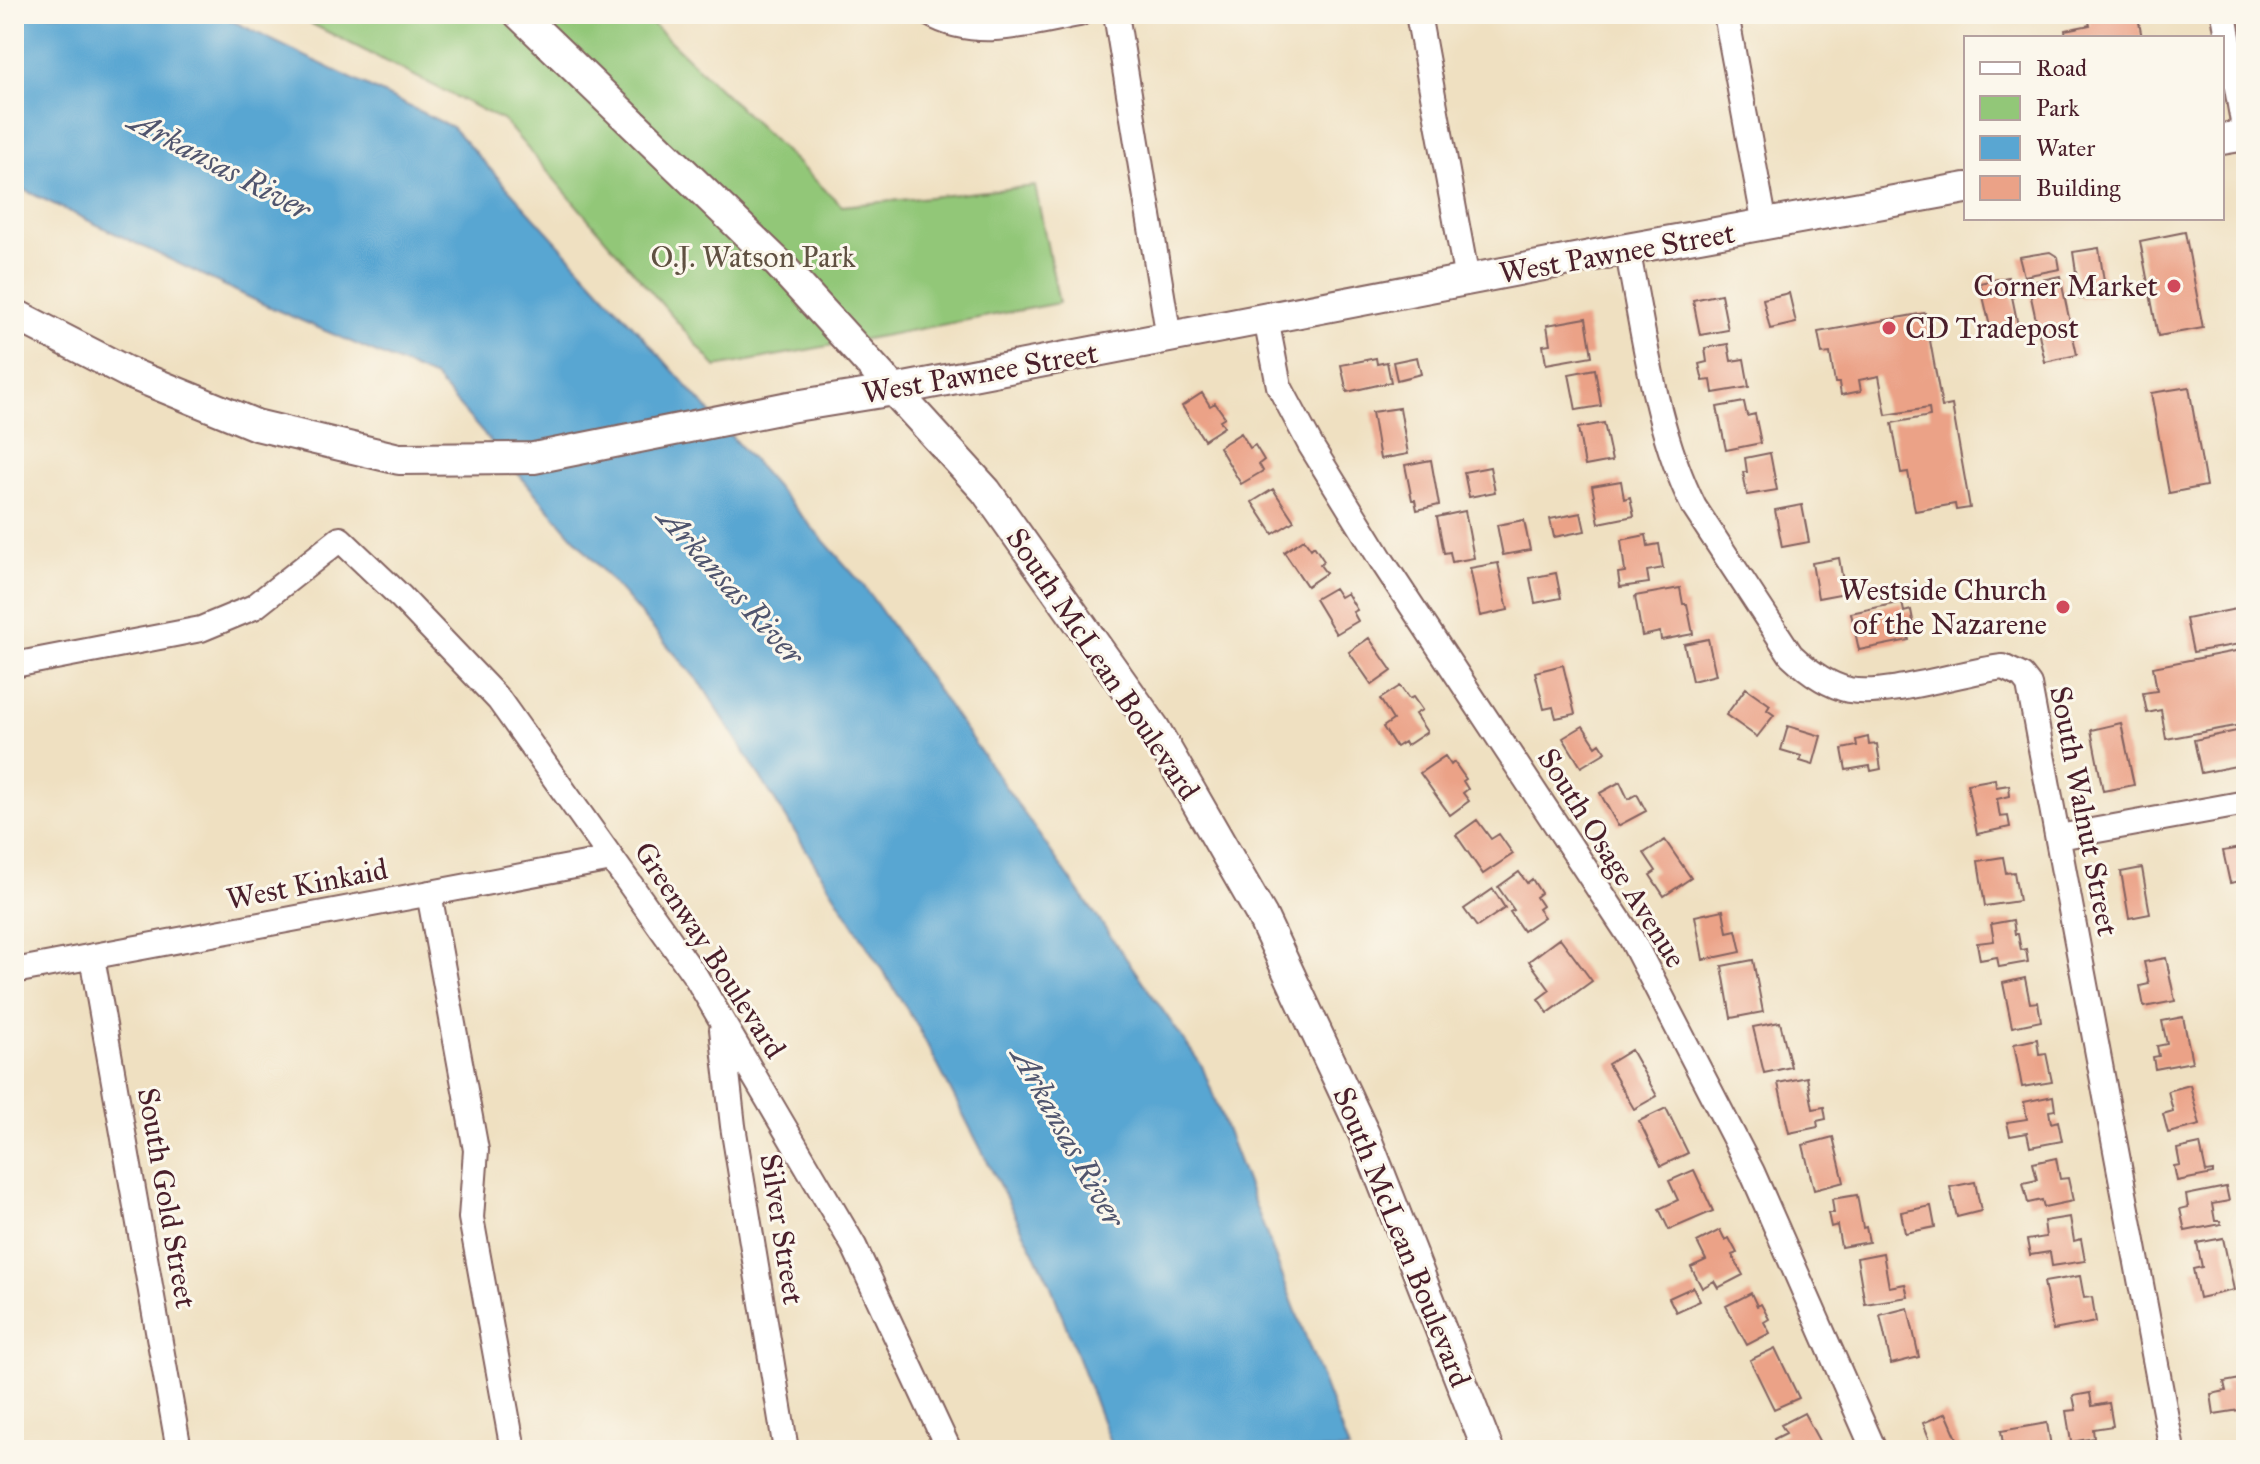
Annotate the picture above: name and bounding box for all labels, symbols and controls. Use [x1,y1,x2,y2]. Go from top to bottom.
legend [1964,36,2224,220]
text: Road [2036,53,2087,83]
text: Park [2036,93,2080,123]
water label: Arkansas River [120,99,319,230]
text: Water [2036,133,2095,163]
text: Building [2036,173,2121,203]
street label: West Pawnee Street [1496,214,1738,291]
park label: O.J. Watson Park [650,239,856,275]
place label: Corner Market [1973,268,2158,304]
marker: Corner Market [2165,277,2183,295]
place label: CD Tradepost [1905,310,2079,346]
marker: CD Tradepost [1880,319,1898,337]
street label: West Pawnee Street [859,334,1101,411]
water label: Arkansas River [648,496,814,675]
street label: South McLean Boulevard [999,521,1207,807]
place label: Westside Church of the Nazarene [1839,572,2047,642]
marker: Westside Church of the Nazarene [2054,598,2072,616]
street label: South Walnut Street [2042,683,2126,939]
street label: South Osage Avenue [1530,742,1694,974]
street label: Greenway Boulevard [627,835,793,1065]
street label: West Kinkaid [223,851,391,917]
water label: Arkansas River [1001,1037,1134,1235]
street label: South McLean Boulevard [1325,1082,1479,1392]
street label: South Gold Street [130,1085,204,1312]
street label: Silver Street [752,1151,812,1307]

